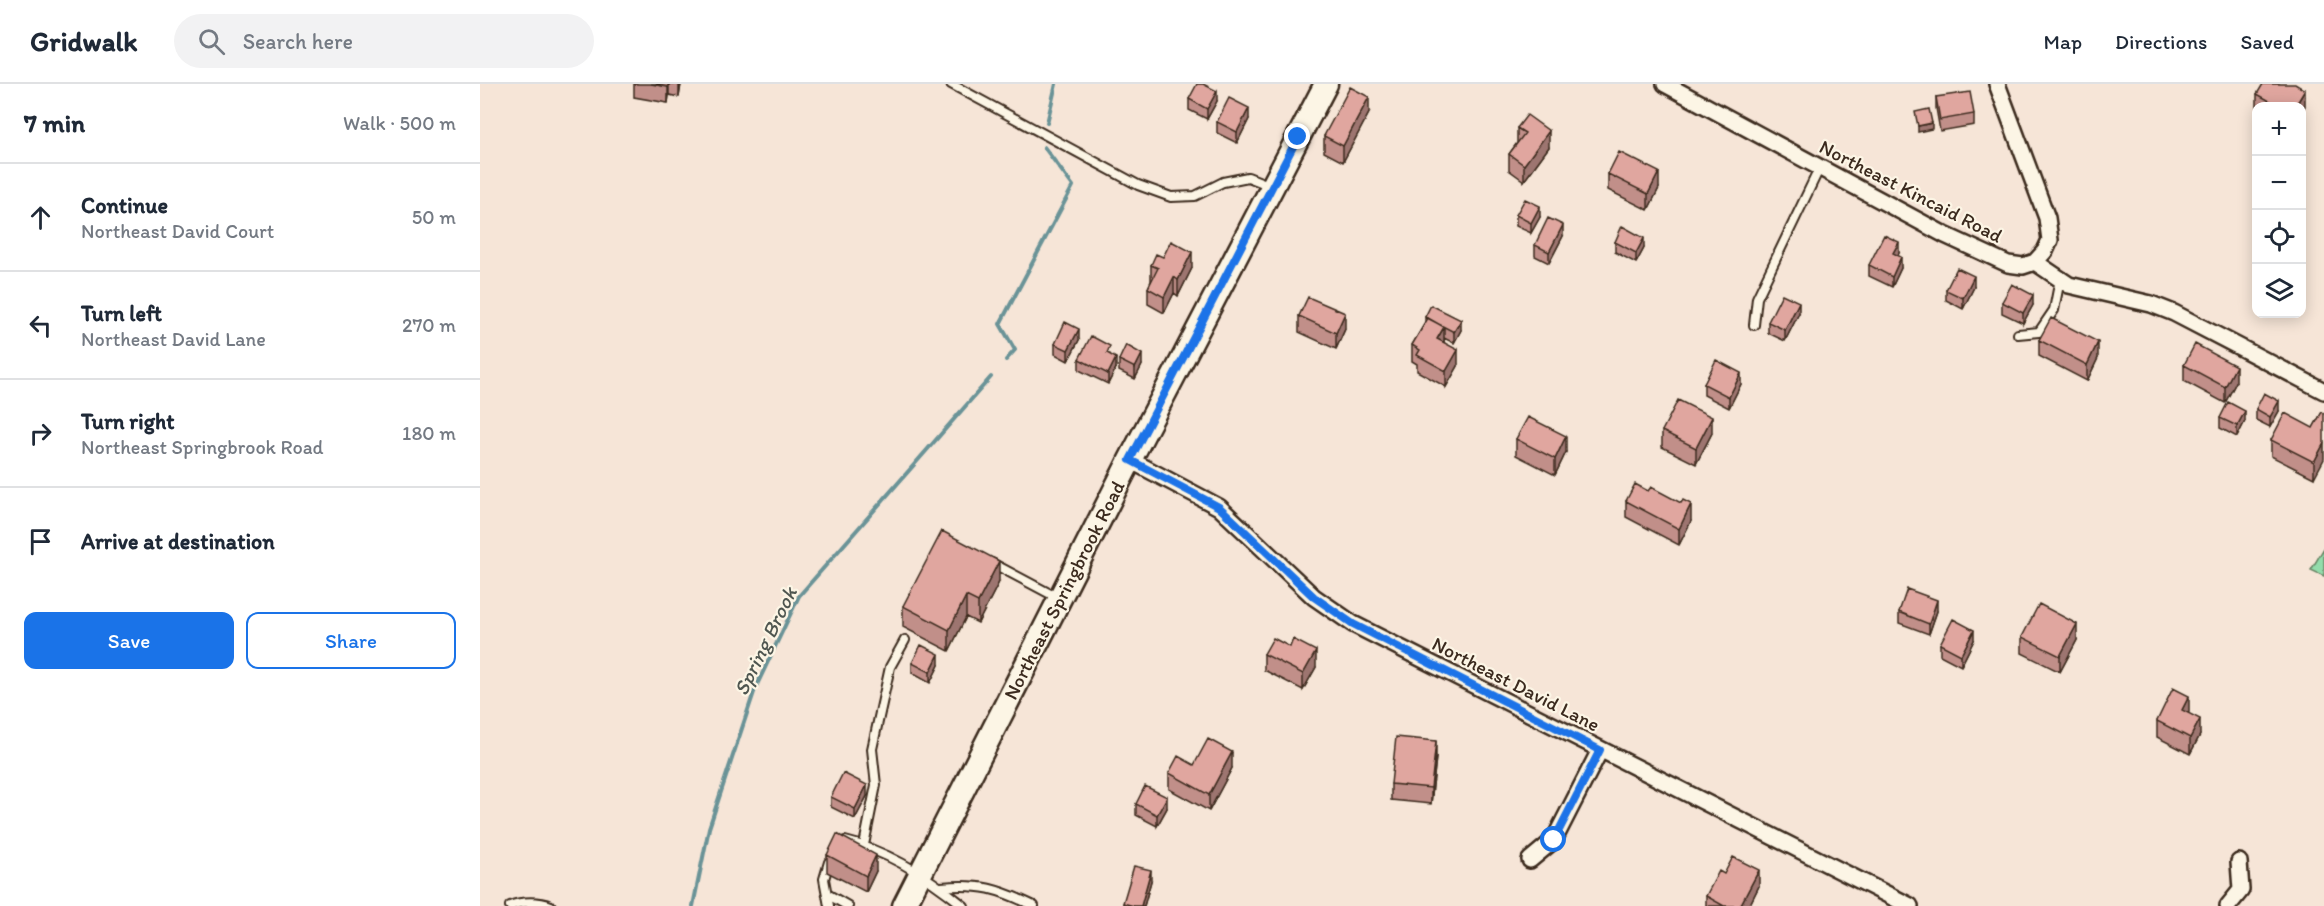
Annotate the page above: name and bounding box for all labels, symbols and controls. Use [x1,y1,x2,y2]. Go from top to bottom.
search box [174,14,594,68]
text: Gridwalk [30,24,138,58]
icon: search [195,25,228,58]
text: Search here [243,28,353,55]
text: Map [2044,29,2082,54]
text: Directions [2115,29,2207,54]
text: Saved [2240,29,2294,54]
map controls [2252,102,2306,318]
button: + [2252,102,2306,156]
text: 7 min [24,107,85,139]
text: Walk · 500 m [343,111,456,135]
route end [1284,123,1310,149]
street label: Northeast Kincaid Road [1815,134,2007,248]
button: − [2252,156,2306,210]
text: Continue [81,192,168,219]
icon: ahead [24,201,57,234]
text: 50 m [412,205,456,229]
button: locate [2252,210,2306,264]
text: Northeast David Court [81,219,274,243]
button: layers [2252,264,2306,318]
text: Turn left [81,300,162,327]
icon: left [24,309,57,342]
text: 270 m [402,313,456,337]
text: Northeast David Lane [81,327,266,351]
text: Turn right [81,408,175,435]
icon: right [24,417,57,450]
text: 180 m [402,421,456,445]
text: Northeast Springbrook Road [81,435,324,459]
street label: Northeast Springbrook Road [998,476,1130,704]
icon: arrive [24,525,57,558]
text: Arrive at destination [81,528,275,555]
water label: Spring Brook [728,582,802,699]
button: Save [24,612,234,669]
button: Share [246,612,456,669]
street label: Northeast David Lane [1428,631,1604,737]
route start [1540,826,1566,852]

